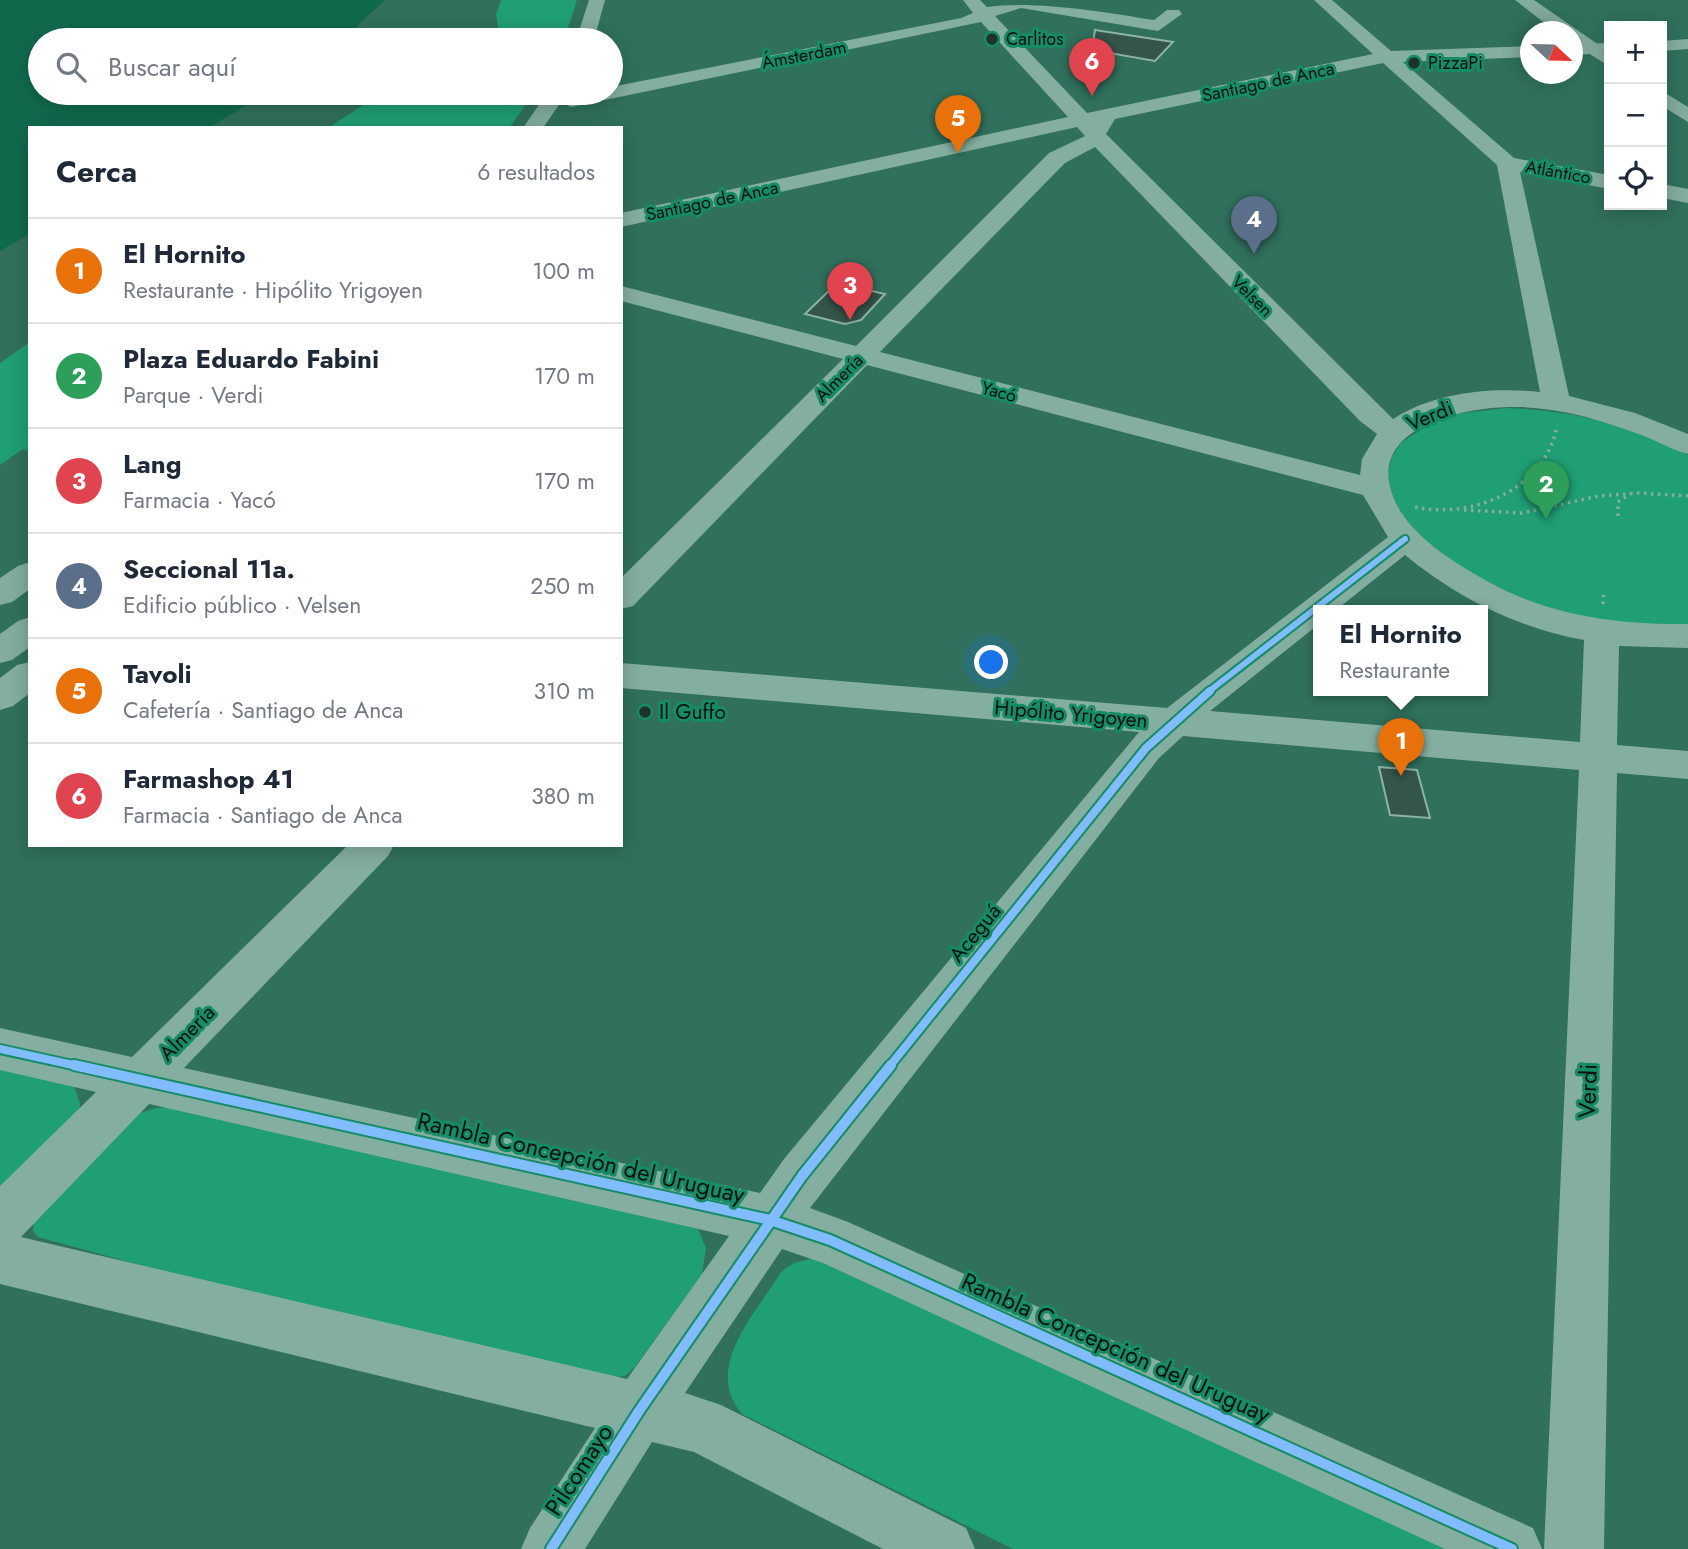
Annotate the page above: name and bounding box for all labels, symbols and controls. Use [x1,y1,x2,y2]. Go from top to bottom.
north arrow [1520,21,1583,84]
map controls [1604,21,1667,210]
button: + [1604,21,1667,84]
place label: Carlitos [1006,26,1063,52]
search box [28,28,623,105]
marker: Carlitos [984,31,1000,47]
street label: Ámsterdam [759,34,849,76]
pin: 6 [1069,38,1115,96]
icon: search [52,48,90,86]
text: Buscar aquí [108,48,236,86]
place label: PizzaPi [1428,50,1483,76]
street label: Santiago de Anca [1199,55,1337,109]
marker: PizzaPi [1406,55,1422,71]
button: − [1604,84,1667,147]
pin: 5 [935,95,981,153]
button: locate [1604,147,1667,210]
text: Cerca [56,150,137,193]
street label: Atlántico [1523,153,1593,191]
text: 6 resultados [477,155,595,189]
street label: Santiago de Anca [643,174,781,228]
pin: 4 [1231,196,1277,254]
text: El Hornito [123,235,246,273]
text: 1 [73,254,85,288]
text: 100 m [532,254,595,288]
pin: 3 [827,262,873,320]
street label: Velsen [1225,269,1279,323]
text: Restaurante · Hipólito Yrigoyen [123,273,423,307]
text: Plaza Eduardo Fabini [123,340,379,378]
street label: Almería [809,348,869,408]
text: 2 [71,359,87,393]
text: 170 m [534,359,595,393]
street label: Yacó [979,375,1020,409]
text: Parque · Verdi [123,378,263,412]
street label: Verdi [1402,393,1458,439]
text: Lang [123,445,182,483]
pin: 2 [1523,461,1569,519]
text: 3 [72,464,86,498]
text: 170 m [534,464,595,498]
text: Farmacia · Yacó [123,483,276,517]
text: Seccional 11a. [123,550,295,588]
text: 4 [71,569,87,603]
text: 250 m [530,569,595,603]
text: Edificio público · Velsen [123,588,361,622]
popup [1313,605,1488,696]
text: El Hornito [1339,615,1462,653]
your location [974,645,1008,679]
text: Restaurante [1339,653,1450,687]
text: Tavoli [123,655,192,693]
text: 5 [72,674,86,708]
text: 310 m [533,674,595,708]
street label: Hipólito Yrigoyen [993,692,1149,736]
text: Cafetería · Santiago de Anca [123,693,403,727]
place label: Il Guffo [659,697,726,727]
marker: Il Guffo [637,704,653,720]
pin: 1 [1378,718,1424,776]
text: Farmashop 41 [123,760,294,798]
text: 6 [71,779,87,813]
text: 380 m [531,779,595,813]
text: Farmacia · Santiago de Anca [123,798,403,832]
street label: Aceguá [942,897,1008,969]
street label: Almería [152,998,222,1068]
street label: Verdi [1569,1063,1606,1119]
street label: Rambla Concepción del Uruguay [414,1103,749,1212]
street label: Rambla Concepción del Uruguay [956,1263,1277,1432]
street label: Pilcomayo [536,1417,621,1522]

